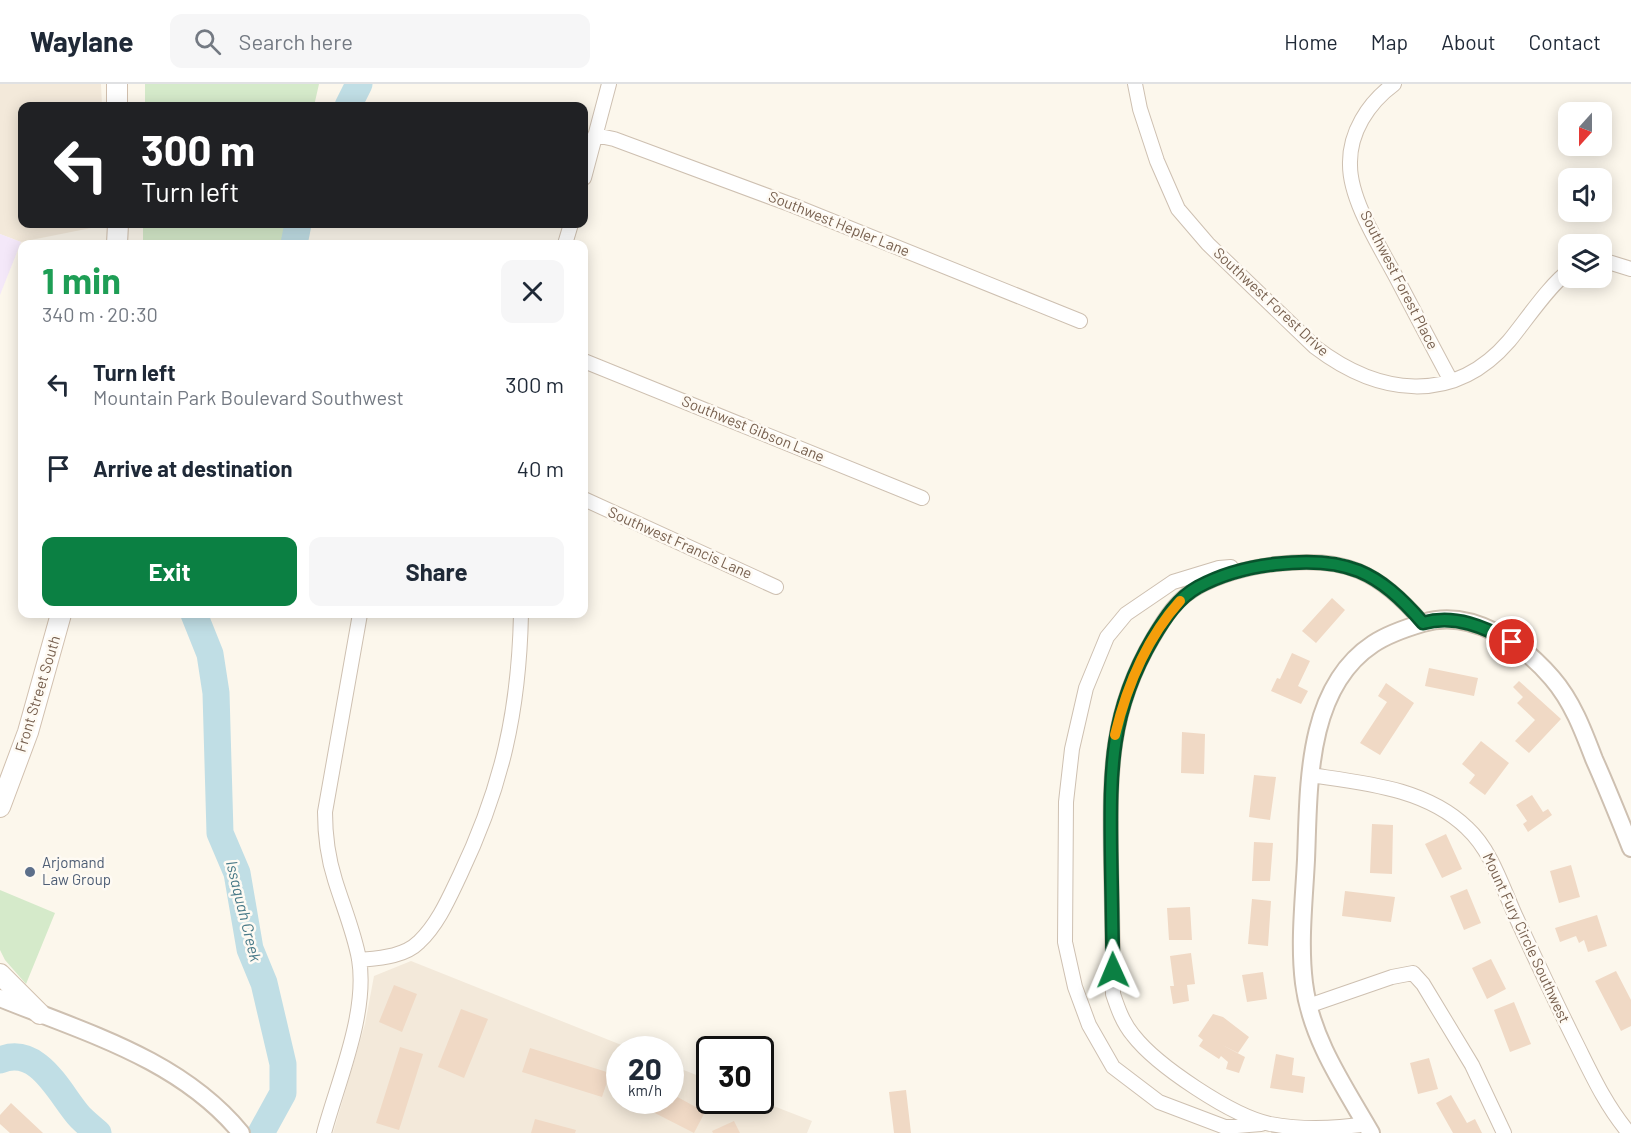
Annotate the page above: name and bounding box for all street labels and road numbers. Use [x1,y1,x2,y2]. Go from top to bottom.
street label: Southwest Hepler Lane [766,187,913,260]
street label: Southwest Forest Place [1357,207,1443,352]
street label: Southwest Forest Drive [1210,243,1333,359]
street label: Southwest Gibson Lane [679,391,827,465]
street label: Southwest Francis Lane [606,502,755,582]
street label: Front Street South [11,633,63,754]
street label: Mount Fury Circle Southwest [1480,850,1574,1026]

